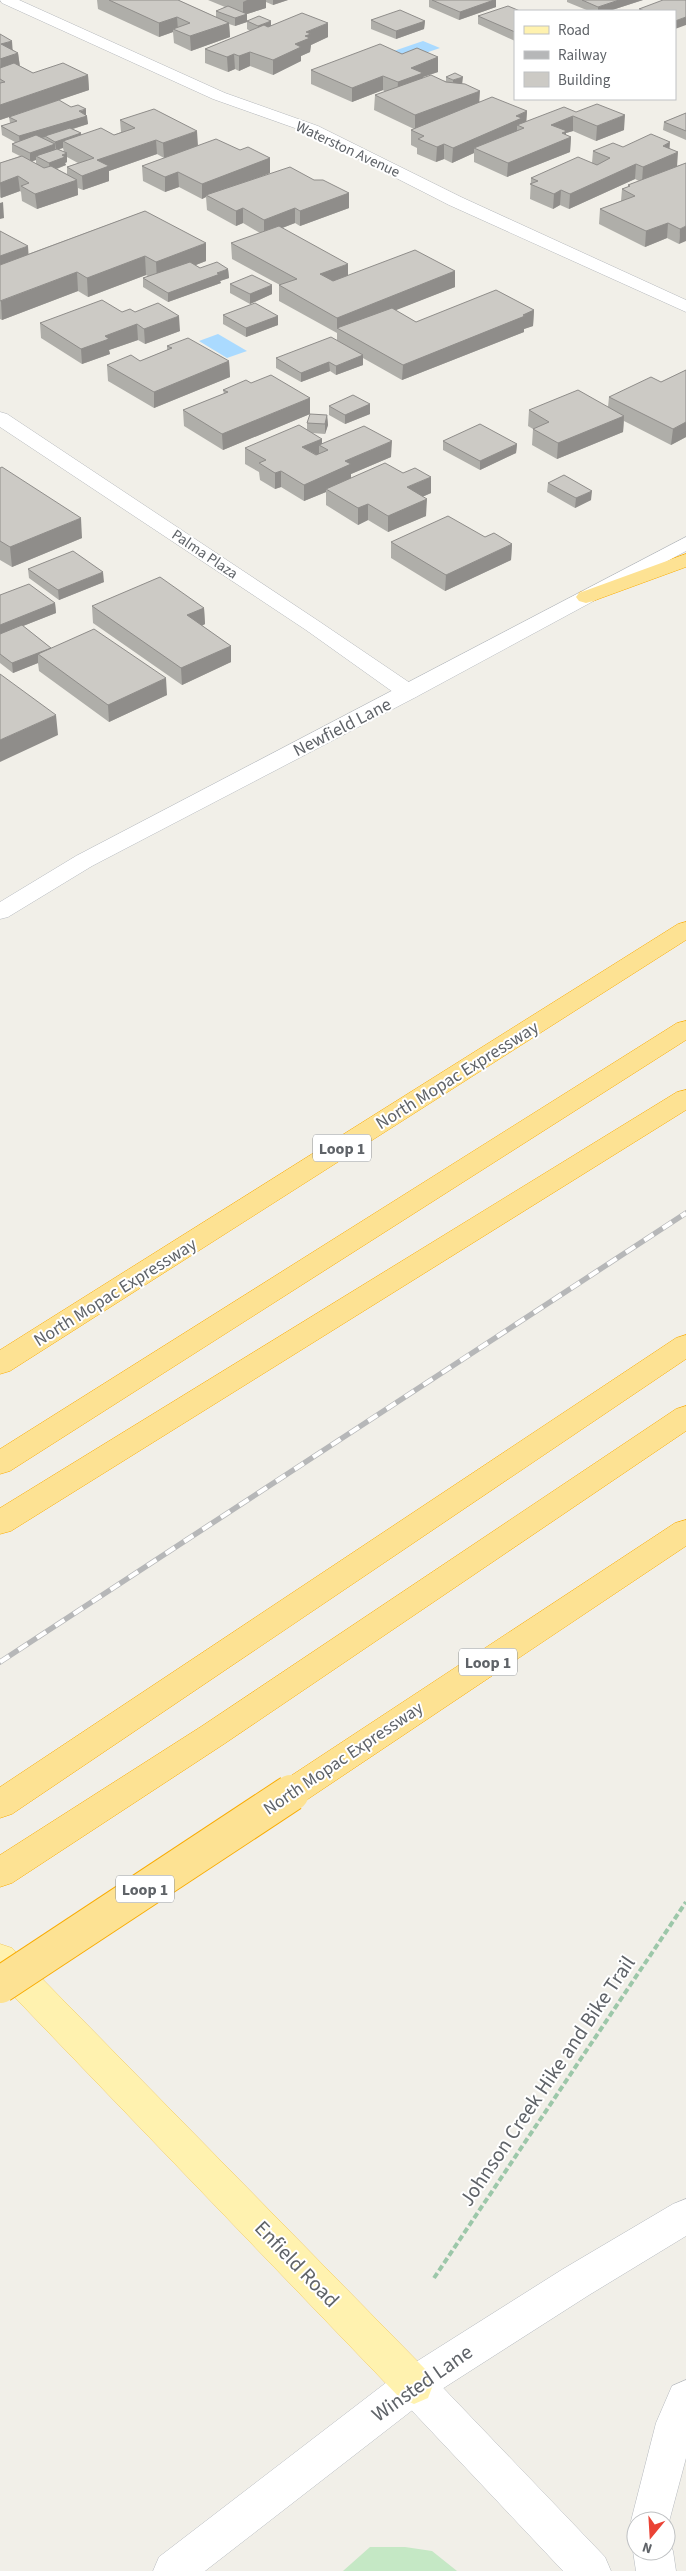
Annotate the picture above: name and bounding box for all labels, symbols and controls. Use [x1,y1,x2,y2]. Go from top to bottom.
legend [514,10,676,100]
text: Road [558,20,590,41]
text: Railway [558,45,607,66]
text: Building [558,70,611,91]
street label: Waterston Avenue [292,116,403,183]
street label: Palma Plaza [167,525,242,584]
street label: Newfield Lane [289,692,396,763]
street label: North Mopac Expressway [371,1015,544,1136]
road number: Loop 1 [313,1134,371,1162]
street label: North Mopac Expressway [29,1232,202,1353]
road number: Loop 1 [459,1648,517,1675]
street label: North Mopac Expressway [258,1695,429,1821]
road number: Loop 1 [116,1876,174,1902]
street label: Johnson Creek Hike and Bike Trail [452,1950,642,2212]
street label: Enfield Road [248,2214,346,2314]
street label: Winsted Lane [365,2337,479,2429]
north arrow [626,2511,676,2561]
text: N [640,2536,655,2558]

